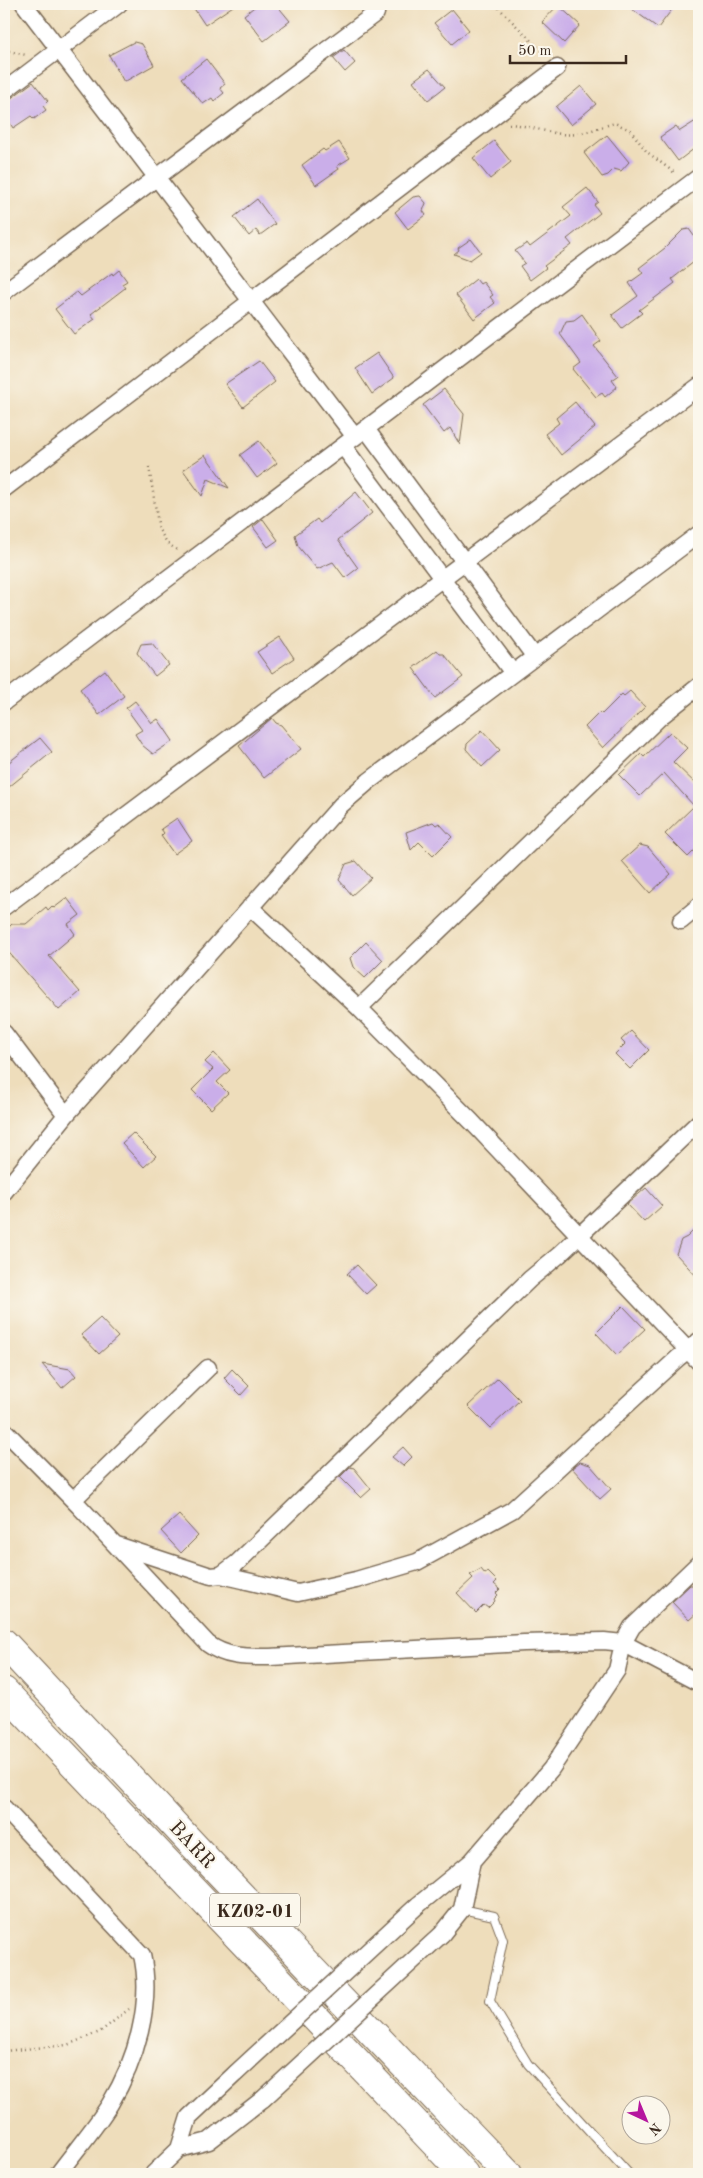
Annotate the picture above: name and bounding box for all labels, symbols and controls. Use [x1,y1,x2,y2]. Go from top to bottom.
scale bar [510,32,627,64]
text: 50 m [518,44,552,59]
street label: BARR [165,1818,218,1873]
road number: KZ02-01 [210,1894,300,1926]
north arrow [620,2096,670,2146]
text: N [645,2120,663,2138]

